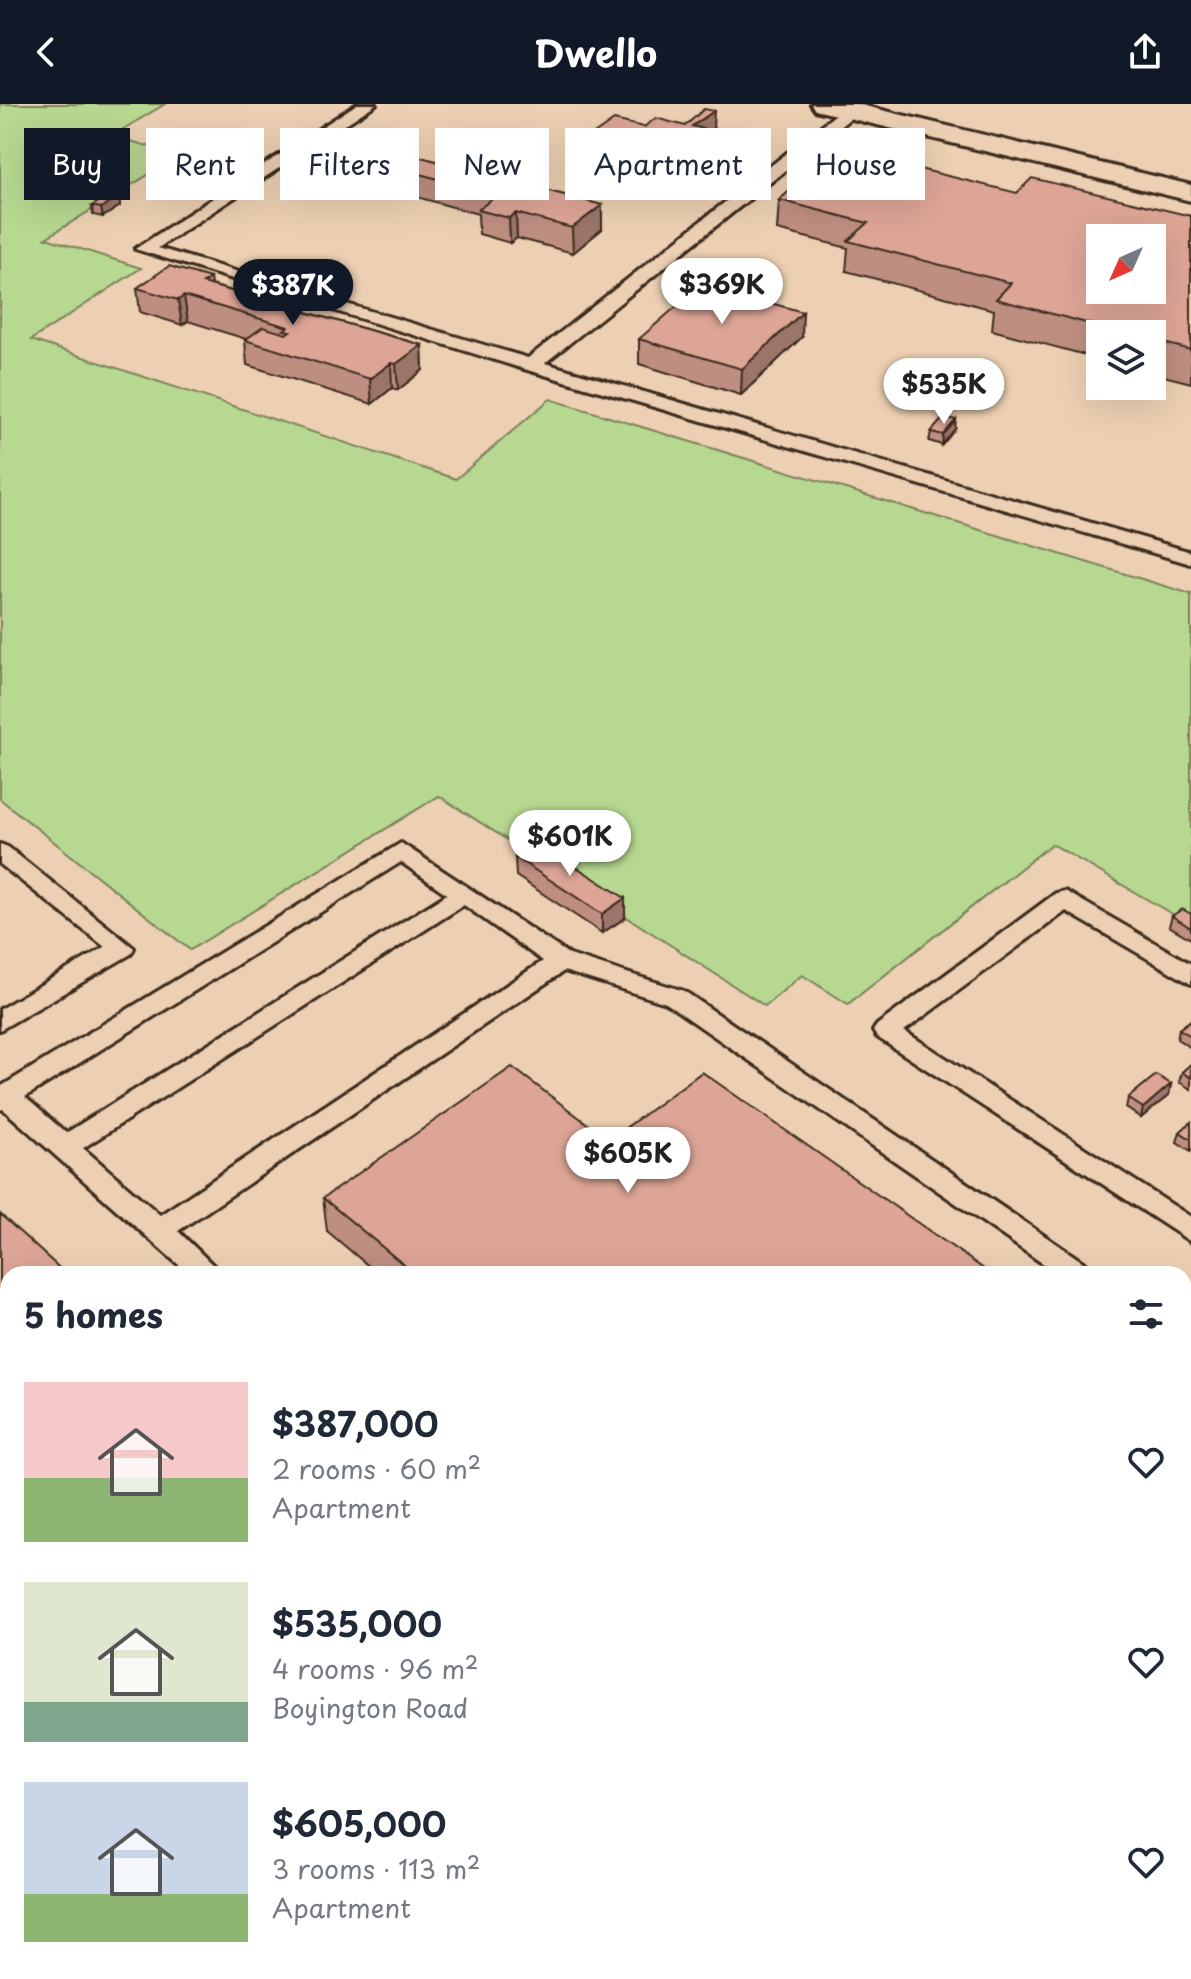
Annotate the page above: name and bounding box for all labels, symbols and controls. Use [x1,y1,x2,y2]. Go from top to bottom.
text: Dwello [534,25,657,79]
icon: back [24,30,68,74]
icon: share [1123,30,1167,74]
chip: Buy [24,128,130,200]
chip: Rent [146,128,264,200]
chip: Filters [280,128,419,200]
chip: New [435,128,549,200]
chip: Apartment [565,128,771,200]
chip: House [787,128,925,200]
north arrow [1086,224,1166,304]
map controls [1086,224,1166,400]
pin: $369K [666,258,778,326]
pin: $387K [237,259,349,327]
text: $369K [679,264,765,303]
text: $387K [251,265,335,304]
button: layers [1086,320,1166,400]
pin: $535K [888,358,1000,426]
text: $535K [901,364,987,403]
pin: $601K [514,810,626,878]
text: $601K [527,816,613,855]
pin: $605K [572,1127,684,1195]
text: $605K [583,1133,673,1172]
text: 5 homes [24,1288,163,1340]
icon: filters [1124,1292,1168,1336]
text: $387,000 [272,1397,439,1449]
icon: home [88,1414,184,1510]
icon: heart [1124,1440,1168,1484]
text: 2 rooms · 60 m² [272,1449,481,1488]
text: Apartment [272,1488,411,1527]
text: $535,000 [272,1597,442,1649]
icon: home [88,1614,184,1710]
icon: heart [1124,1640,1168,1684]
text: 4 rooms · 96 m² [272,1649,478,1688]
text: Boyington Road [272,1688,468,1727]
text: $605,000 [272,1797,446,1849]
icon: home [88,1814,184,1910]
icon: heart [1124,1840,1168,1884]
text: 3 rooms · 113 m² [272,1849,480,1888]
text: Apartment [272,1888,411,1927]

